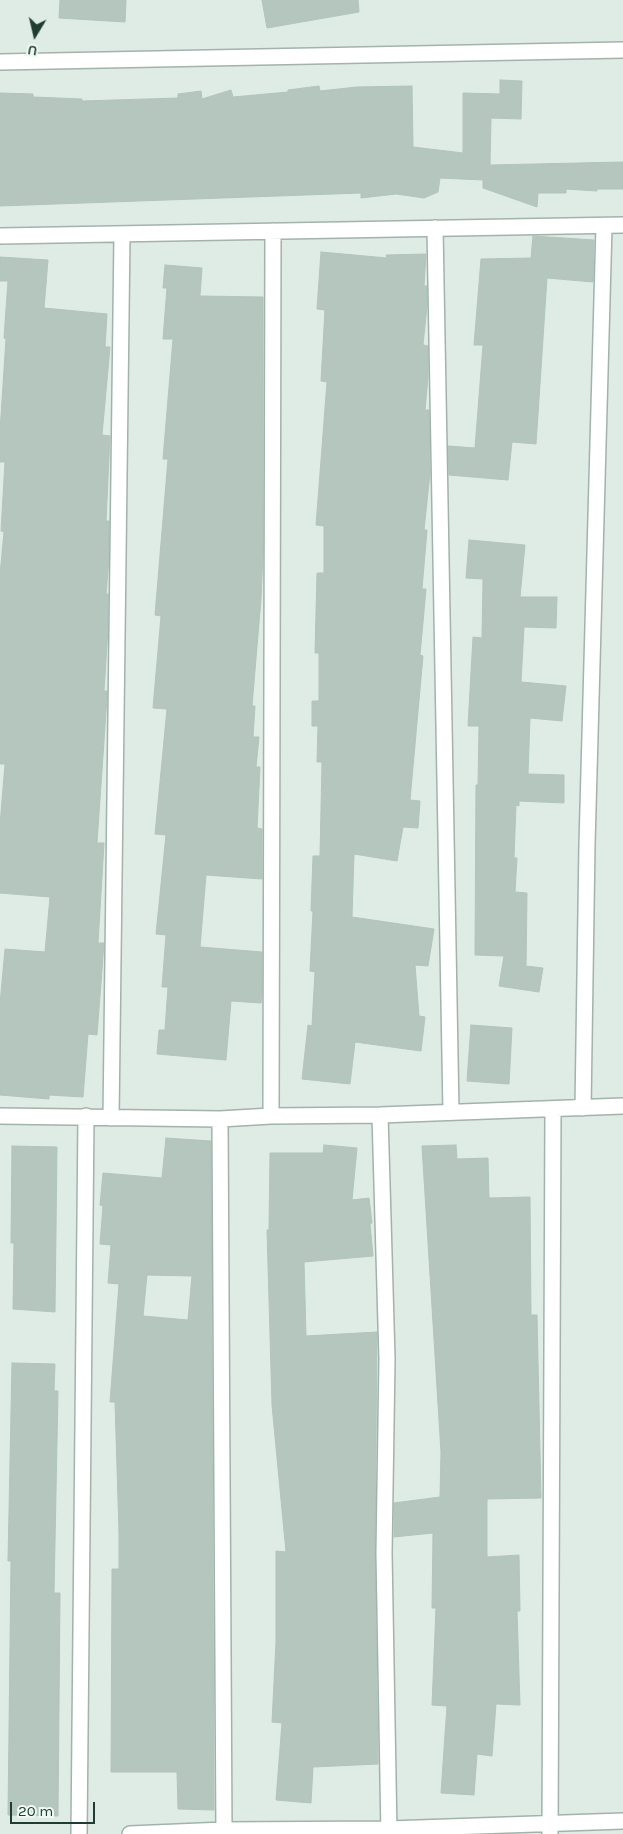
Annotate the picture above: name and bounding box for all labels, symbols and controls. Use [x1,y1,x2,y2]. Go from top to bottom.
north arrow [10,10,60,60]
text: U [26,41,39,59]
scale bar [12,1792,98,1824]
text: 20 m [18,1802,53,1820]

